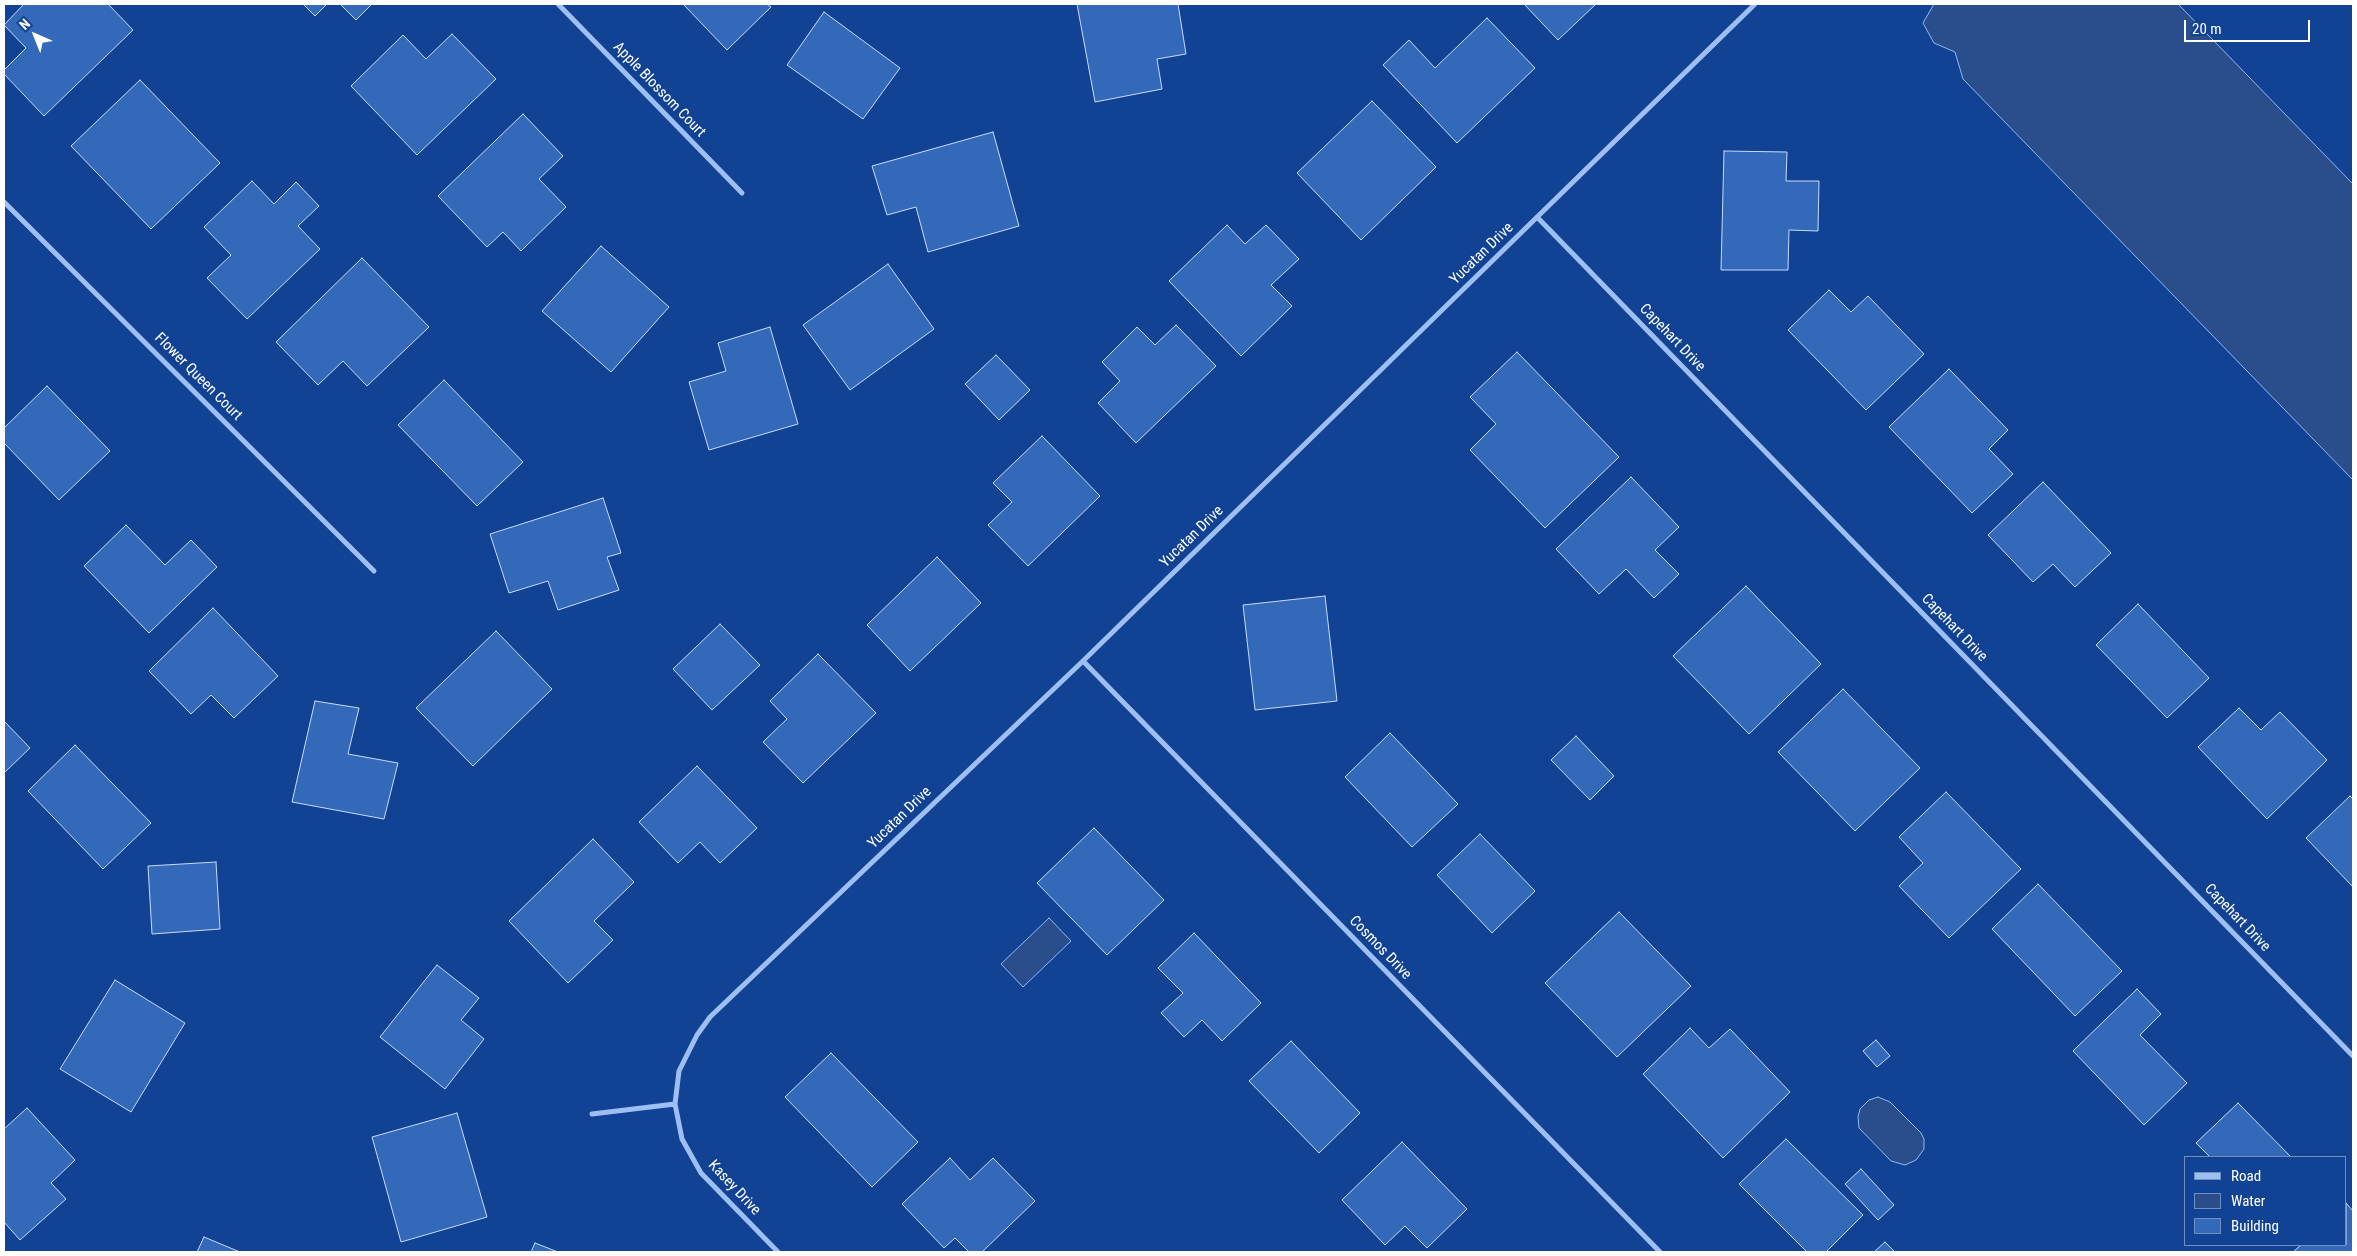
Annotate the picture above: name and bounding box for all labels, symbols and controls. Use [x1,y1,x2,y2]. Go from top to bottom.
north arrow [10,10,60,60]
scale bar [2187,10,2313,42]
text: N [16,15,33,33]
text: 20 m [2192,20,2222,38]
street label: Apple Blossom Court [609,39,709,141]
street label: Yucatan Drive [1447,219,1517,289]
street label: Capehart Drive [1635,300,1709,376]
street label: Flower Queen Court [150,329,246,425]
street label: Yucatan Drive [1157,502,1227,572]
street label: Capehart Drive [1917,590,1991,666]
street label: Yucatan Drive [865,783,935,853]
street label: Capehart Drive [2200,880,2274,956]
street label: Cosmos Drive [1345,912,1415,984]
legend [2184,1156,2347,1246]
street label: Kasey Drive [704,1157,764,1219]
text: Road [2231,1167,2261,1185]
text: Water [2231,1192,2265,1210]
text: Building [2231,1217,2279,1235]

